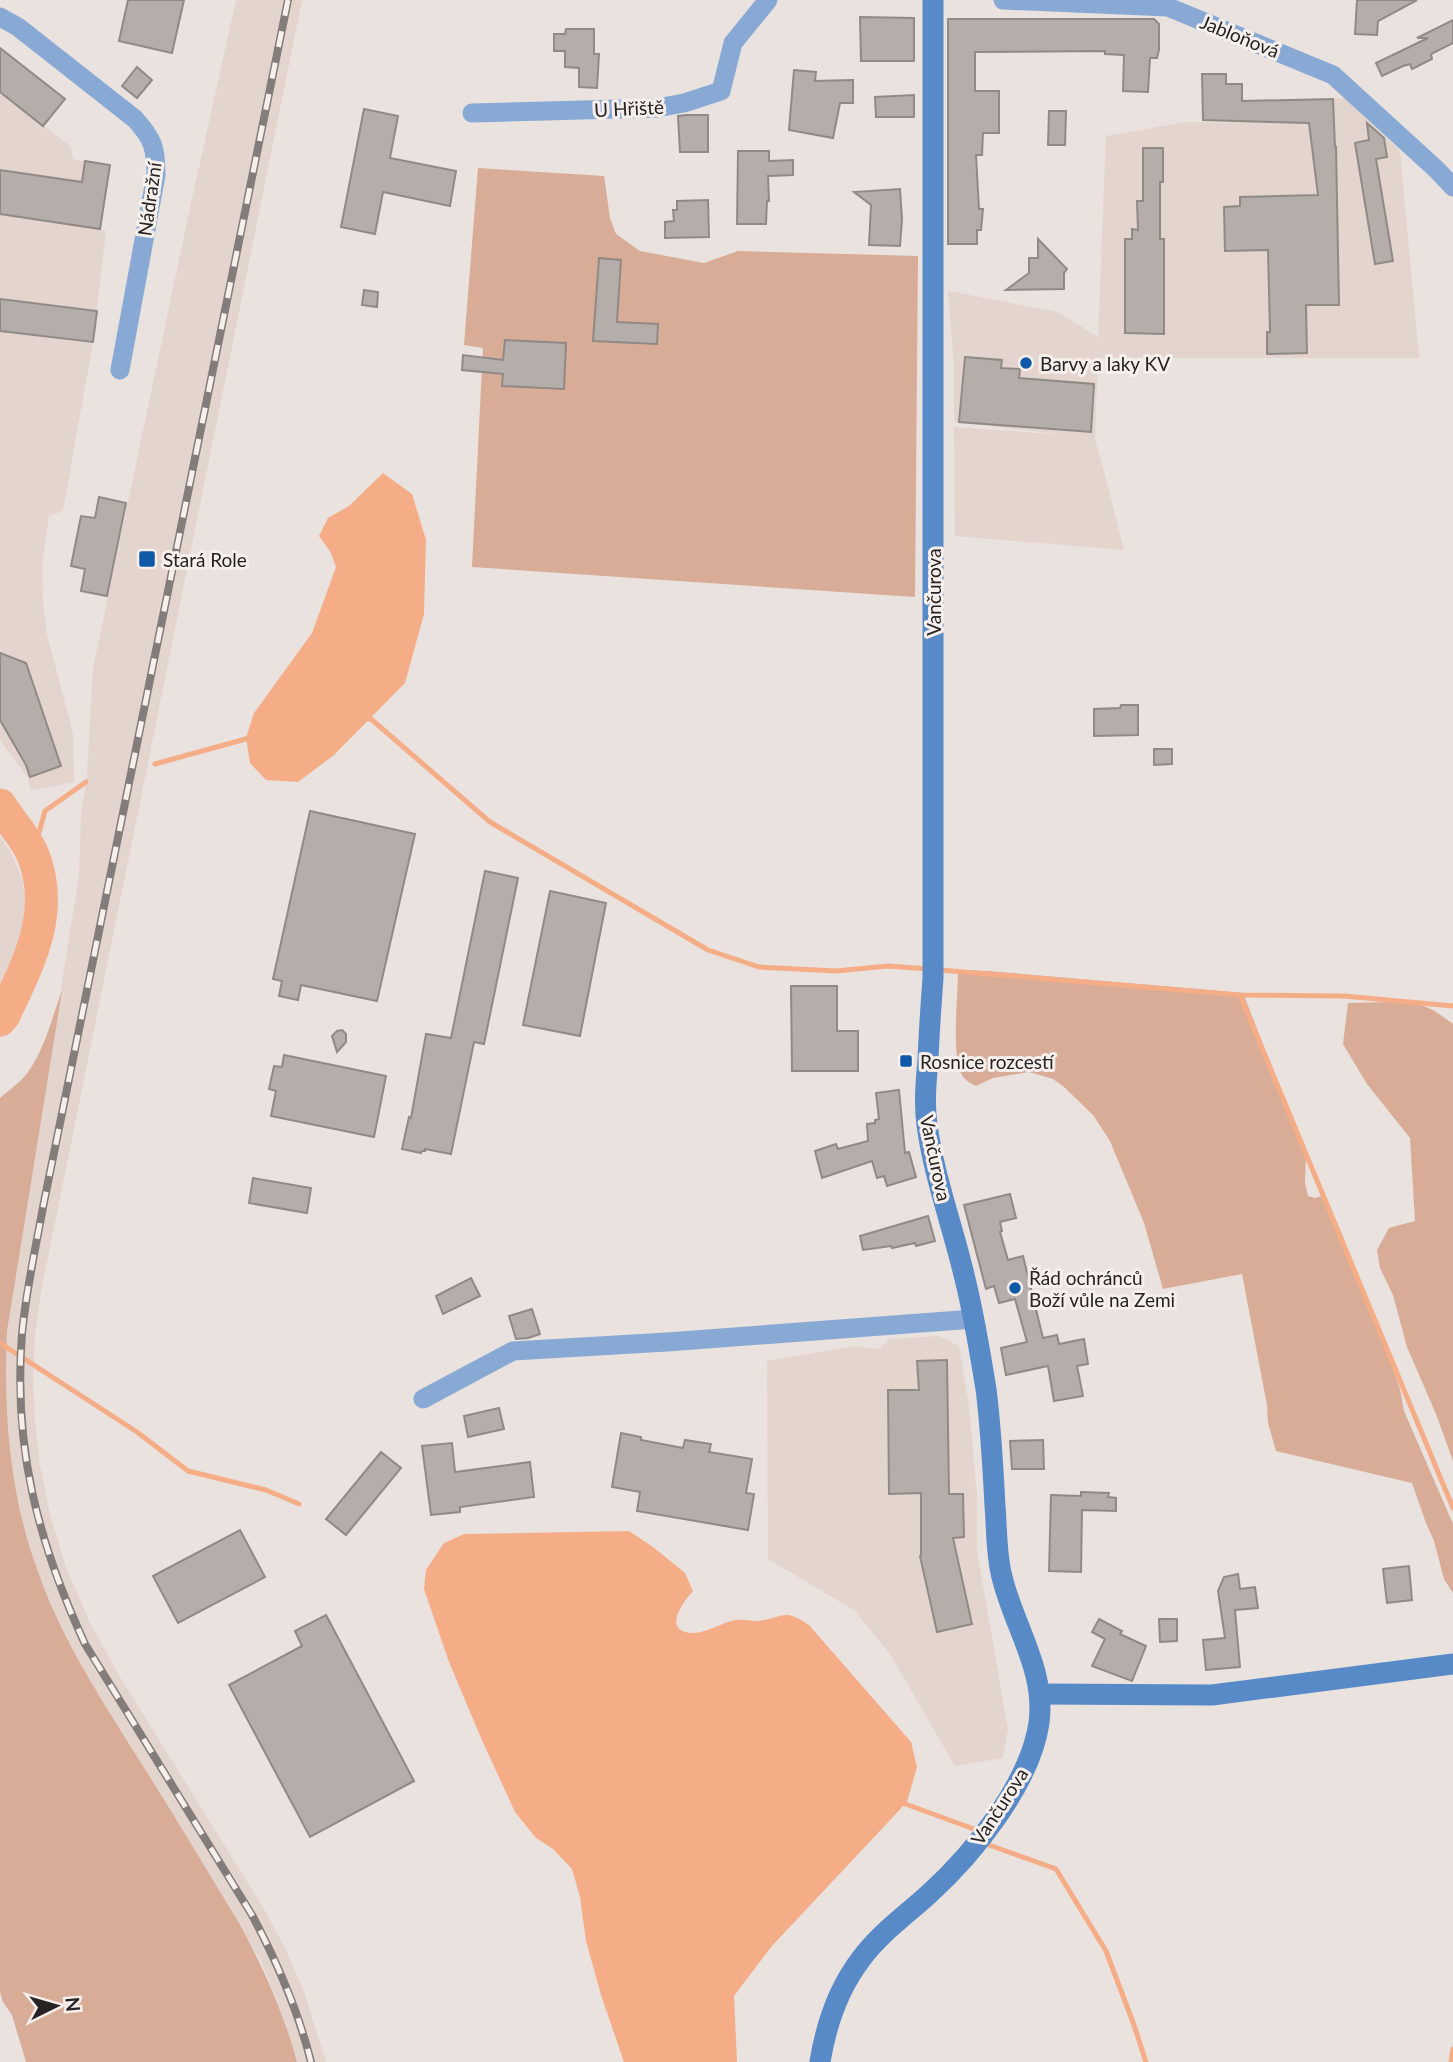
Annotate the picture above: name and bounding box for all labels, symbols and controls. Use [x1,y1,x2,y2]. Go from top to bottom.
street label: Jabloňová [1197,10,1283,62]
street label: U Hřiště [594,95,664,121]
street label: Nádražní [132,159,166,237]
place label: Barvy a laky KV [1040,352,1170,375]
marker: Barvy a laky KV [1018,355,1034,371]
place label: Stará Role [163,548,247,571]
street label: Vančurova [922,548,945,636]
marker: Stará Role [137,549,157,569]
place label: Rosnice rozcestí [920,1050,1055,1073]
marker: Rosnice rozcestí [898,1053,914,1069]
street label: Vančurova [916,1113,956,1203]
place label: Řád ochránců Boží vůle na Zemi [1029,1266,1175,1311]
marker: Řád ochránců Boží vůle na Zemi [1007,1280,1023,1296]
street label: Vančurova [966,1763,1032,1849]
north arrow [21,1971,91,2041]
text: N [61,1996,86,2013]

